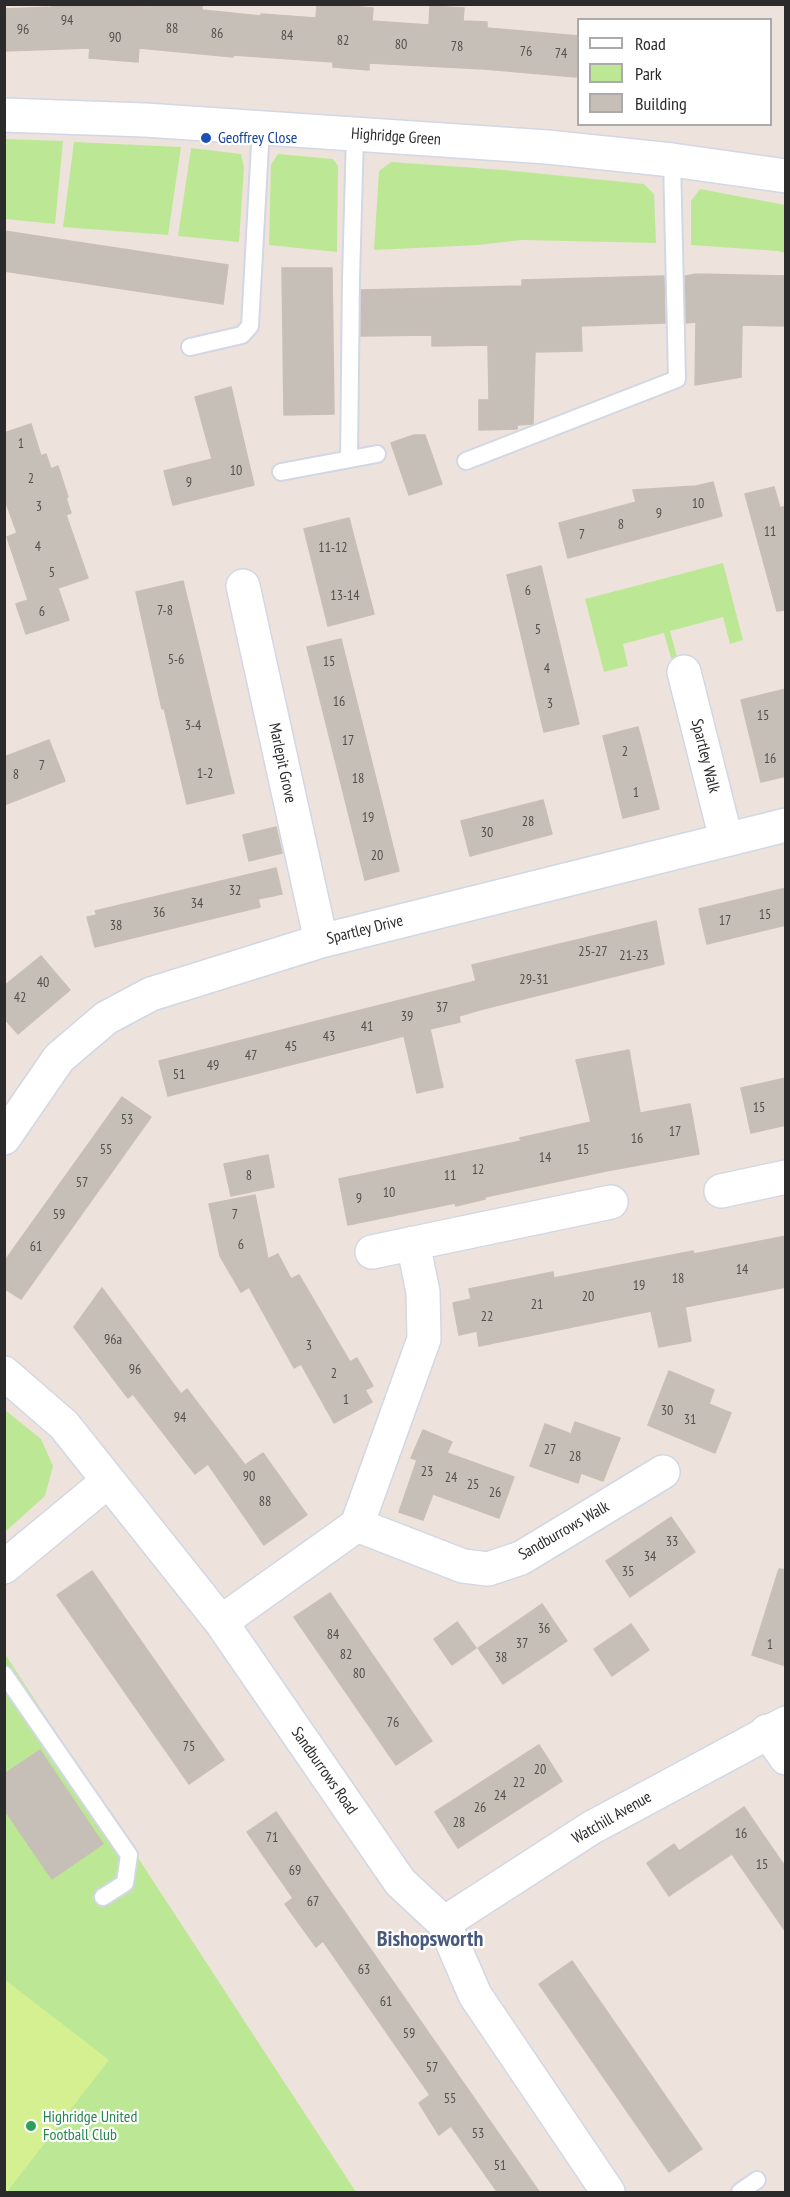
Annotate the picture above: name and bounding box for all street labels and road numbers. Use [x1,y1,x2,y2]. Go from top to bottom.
street label: Highridge Green [350,124,442,150]
street label: Spartley Walk [687,717,723,795]
street label: Marlepit Grove [264,721,300,805]
street label: Spartley Drive [325,911,405,949]
street label: Sandburrows Walk [515,1497,613,1565]
street label: Sandburrows Road [287,1724,361,1818]
street label: Watchill Avenue [569,1788,655,1848]

